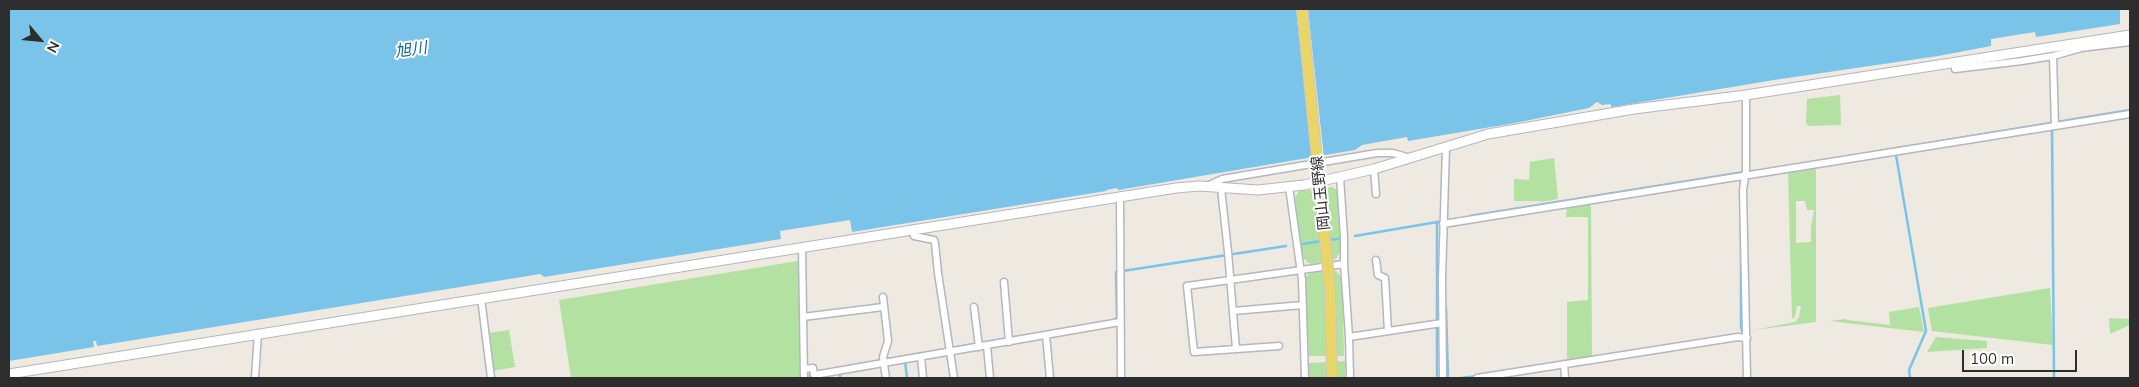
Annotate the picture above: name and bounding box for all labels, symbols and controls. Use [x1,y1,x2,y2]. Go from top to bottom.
north arrow [15,15,65,65]
text: N [43,38,64,56]
water label: 旭川 [394,38,428,62]
street label: 岡山玉野線 [1308,155,1334,231]
scale bar [1964,340,2079,372]
text: 100 m [1970,349,2014,368]

